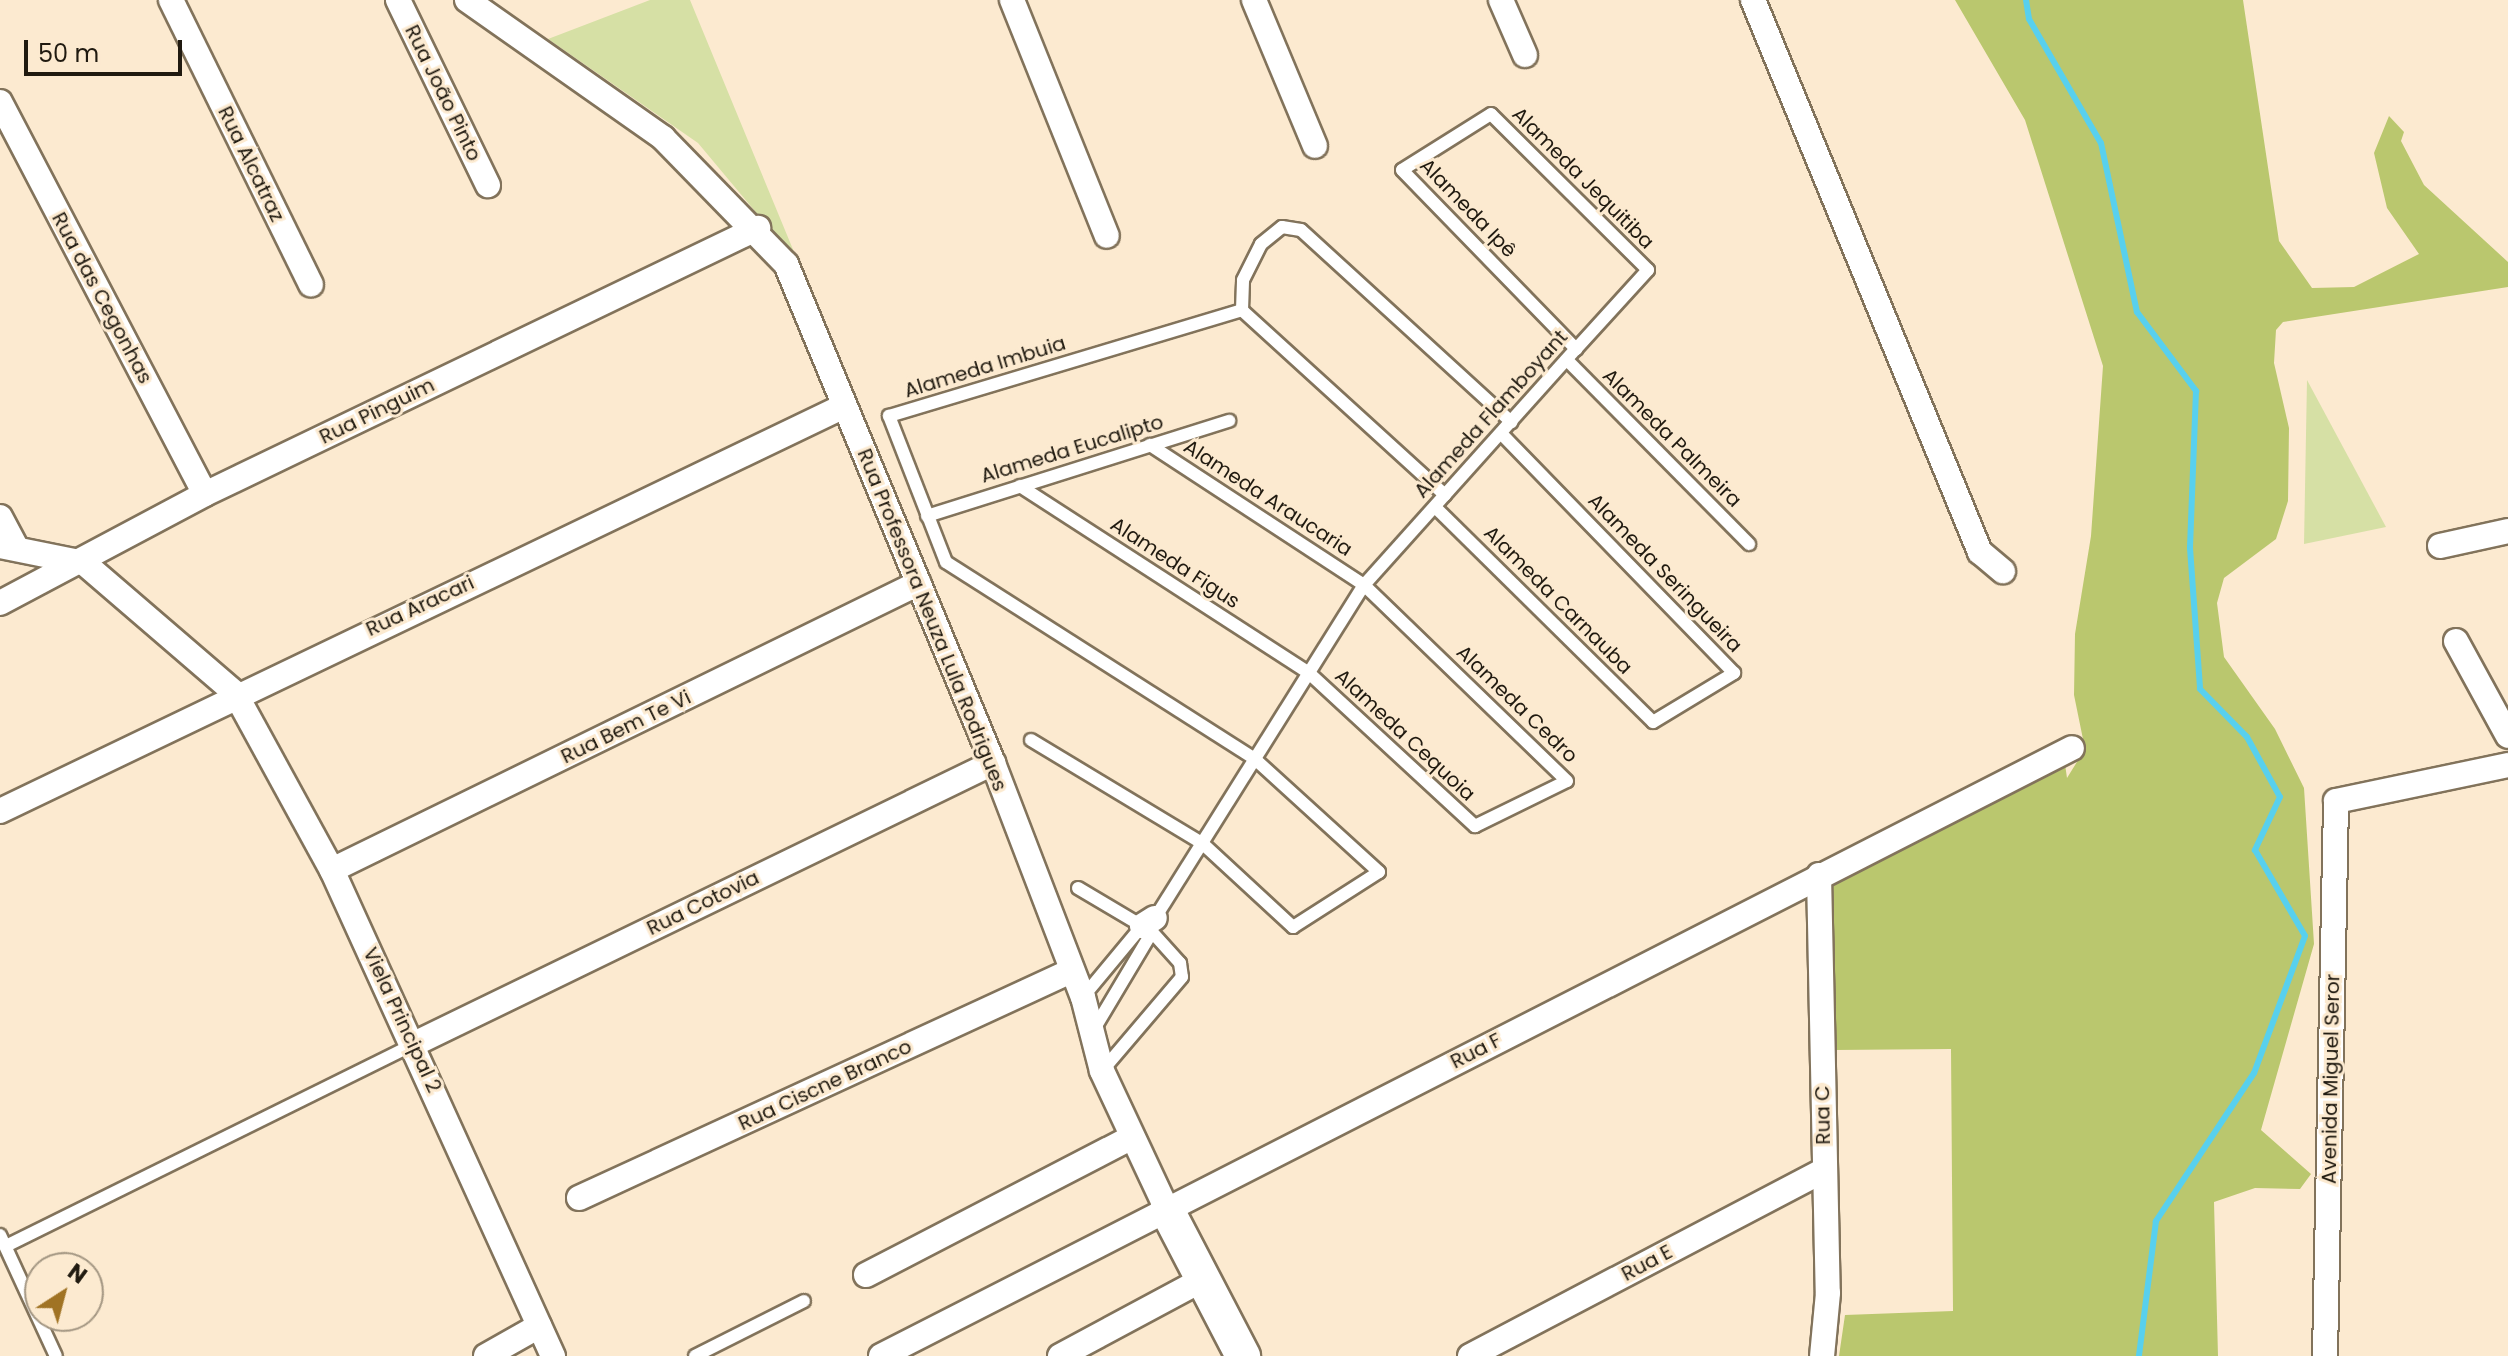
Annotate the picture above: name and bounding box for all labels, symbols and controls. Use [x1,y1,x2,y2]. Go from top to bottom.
street label: Rua João Pinto [400,21,486,165]
scale bar [28,24,186,74]
text: 50 m [38,37,99,70]
street label: Rua Alcatraz [213,102,289,226]
street label: Alameda Jequitiba [1507,102,1659,254]
street label: Alameda Ipê [1415,154,1521,262]
street label: Rua das Cegonhas [47,208,157,388]
street label: Alameda Flamboyant [1409,325,1573,503]
street label: Alameda Imbuia [901,331,1069,403]
street label: Alameda Palmeira [1598,364,1746,512]
street label: Rua Pinguim [316,373,438,449]
street label: Alameda Eucalipto [978,410,1166,488]
street label: Alameda Araucaria [1179,435,1357,561]
street label: Rua Professora Neuza Lula Rodrigues [852,445,1012,795]
street label: Alameda Seringueira [1583,489,1747,657]
street label: Alameda Figus [1106,512,1244,614]
street label: Alameda Carnauba [1479,521,1637,679]
street label: Rua Aracari [362,571,478,641]
street label: Alameda Cedro [1452,640,1582,768]
street label: Alameda Cequoia [1330,664,1480,806]
street label: Rua Bem Te Vi [557,685,695,769]
street label: Rua Cotovia [643,866,763,940]
street label: Viela Principal 2 [358,944,446,1096]
street label: Avenida Miguel Seror [2317,974,2345,1184]
street label: Rua F [1447,1028,1505,1074]
street label: Rua Ciscne Branco [735,1034,915,1136]
street label: Rua C [1810,1085,1836,1145]
street label: Rua E [1617,1240,1677,1286]
north arrow [24,1252,104,1332]
text: N [61,1256,93,1291]

